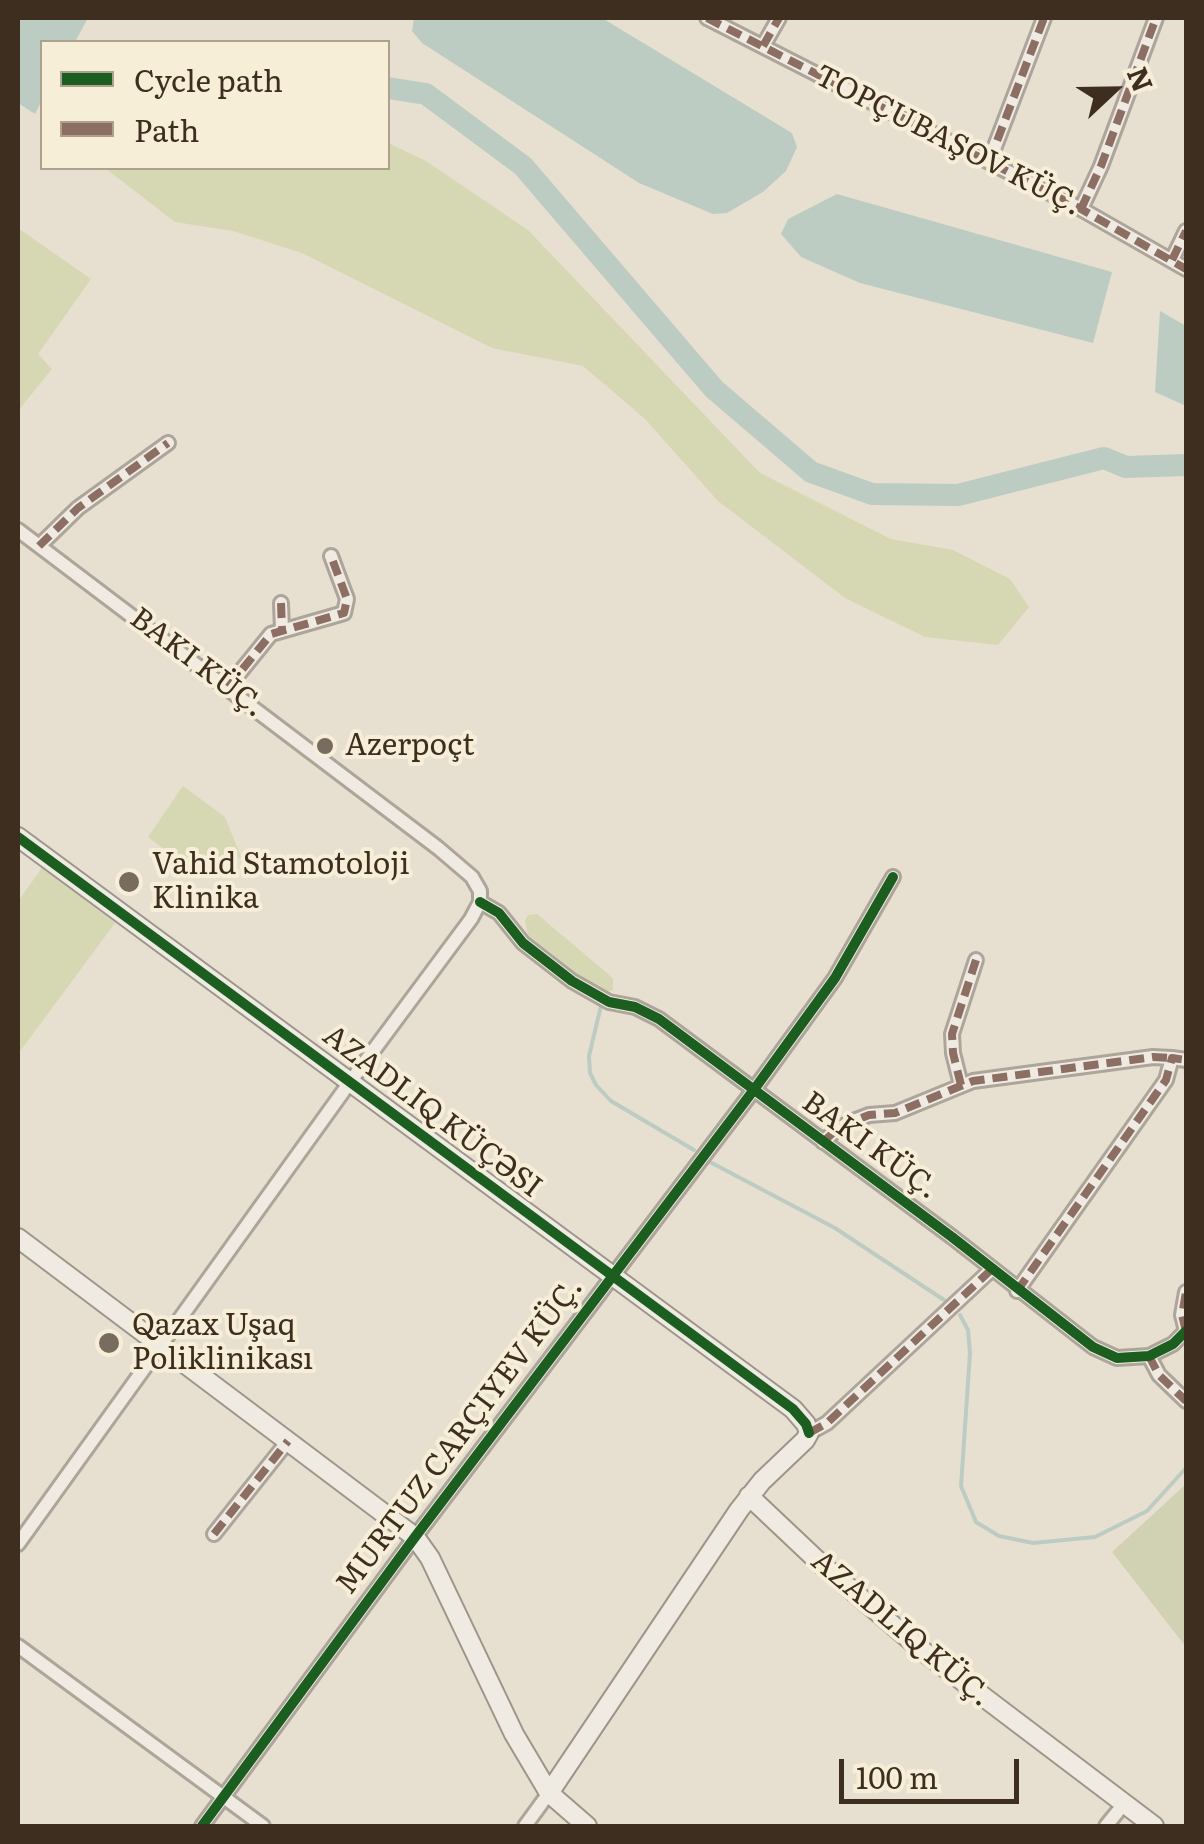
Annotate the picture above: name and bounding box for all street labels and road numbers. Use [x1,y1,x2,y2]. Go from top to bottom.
street label: TOPÇUBAŞOV KÜÇ. [809,58,1087,224]
street label: BAKI KÜÇ. [123,601,271,725]
street label: AZADLIQ KÜÇƏSI [315,1018,549,1206]
street label: BAKI KÜÇ. [795,1085,945,1207]
street label: MURTUZ CARÇIYEV KÜÇ. [329,1271,591,1601]
street label: AZADLIQ KÜÇ. [804,1543,998,1715]

